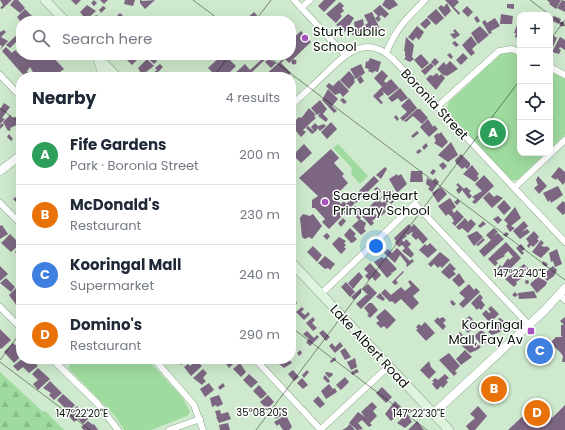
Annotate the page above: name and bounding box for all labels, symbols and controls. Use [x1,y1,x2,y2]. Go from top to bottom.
map controls [517,12,553,156]
button: + [517,12,553,48]
search box [16,16,296,60]
place label: Sturt Public School [313,22,386,56]
icon: search [30,27,52,49]
text: Search here [62,28,152,49]
marker: Sturt Public School [300,33,310,43]
button: − [517,48,553,84]
street label: Boronia Street [397,64,473,144]
button: locate [517,84,553,120]
text: Nearby [32,86,96,110]
text: 4 results [226,88,280,107]
pin: A [480,118,506,148]
button: layers [517,120,553,156]
text: Fife Gardens [70,134,166,155]
text: A [40,145,50,164]
text: 200 m [239,145,280,164]
text: Park · Boronia Street [70,156,199,175]
place label: Sacred Heart Primary School [333,186,430,220]
text: McDonald's [70,194,160,215]
marker: Sacred Heart Primary School [320,197,330,207]
text: B [41,205,49,224]
text: 230 m [240,205,280,224]
text: Restaurant [70,216,141,235]
your location [366,236,386,256]
text: Kooringal Mall [70,254,181,275]
text: C [40,265,50,284]
text: 240 m [239,265,280,284]
text: 147°22'40"E [494,266,546,281]
text: Supermarket [70,276,154,295]
street label: Lake Albert Road [326,300,414,392]
text: Domino's [70,314,142,335]
place label: Kooringal Mall, Fay Av [448,315,524,349]
text: D [40,325,50,344]
text: 290 m [239,325,280,344]
marker: Kooringal Mall, Fay Av [526,326,536,336]
text: Restaurant [70,336,141,355]
pin: C [527,336,553,366]
pin: B [481,374,507,404]
pin: D [524,398,550,428]
text: 35°08'20"S [236,405,288,420]
text: 147°22'20"E [56,406,108,421]
text: 147°22'30"E [393,406,445,421]

